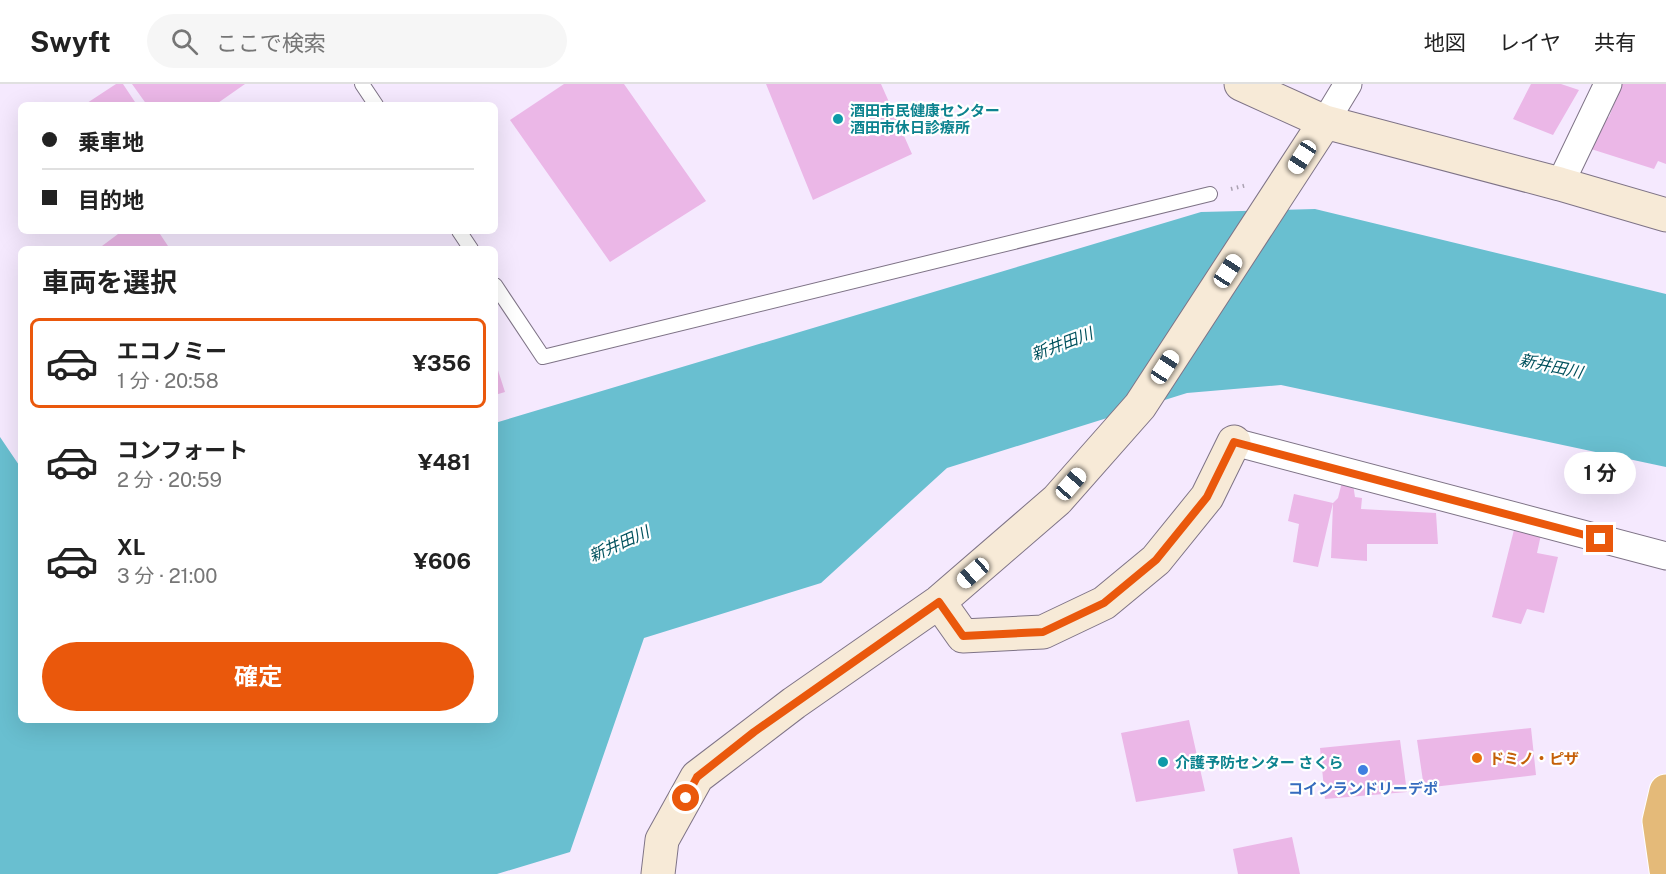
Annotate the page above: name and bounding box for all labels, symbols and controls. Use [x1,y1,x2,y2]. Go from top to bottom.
search box [147,14,567,68]
text: Swyft [30,25,111,58]
icon: search [168,25,201,58]
text: ここで検索 [216,30,326,56]
text: 地図 [1424,30,1466,55]
text: レイヤ [1499,30,1561,55]
text: 共有 [1594,30,1636,55]
place label: 酒田市民健康センター 酒田市休日診療所 [850,102,1000,136]
marker: 酒田市民健康センター 酒田市休日診療所 [831,112,845,126]
text: 乗車地 [78,129,144,155]
car [1285,137,1319,177]
text: 目的地 [78,187,144,213]
car [1211,251,1245,291]
text: 車両を選択 [42,266,177,298]
water label: 新井田川 [1029,323,1097,364]
icon: car [45,336,99,390]
text: エコノミー [117,338,227,364]
car [1148,347,1182,387]
text: ¥356 [412,350,471,376]
water label: 新井田川 [1518,350,1586,382]
text: 1 分 · 20:58 [117,369,219,393]
icon: car [45,435,99,489]
text: コンフォート [117,437,248,463]
text: ¥481 [418,449,471,475]
callout: 1 分 [1564,452,1636,494]
text: 1 分 [1583,461,1617,485]
car [1052,465,1090,503]
text: 2 分 · 20:59 [117,468,222,492]
water label: 新井田川 [586,521,654,566]
route end [1586,525,1613,552]
icon: car [45,534,99,588]
text: XL [117,534,145,560]
text: ¥606 [413,548,471,574]
car [954,554,992,592]
text: 3 分 · 21:00 [117,564,218,588]
button: 確定 [42,642,474,711]
place label: ドミノ・ピザ [1489,750,1579,767]
marker: ドミノ・ピザ [1470,751,1484,765]
place label: 介護予防センター さくら [1175,754,1343,771]
marker: 介護予防センター さくら [1156,755,1170,769]
marker: コインランドリーデポ [1356,763,1370,777]
place label: コインランドリーデポ [1288,780,1438,797]
route start [672,784,699,811]

